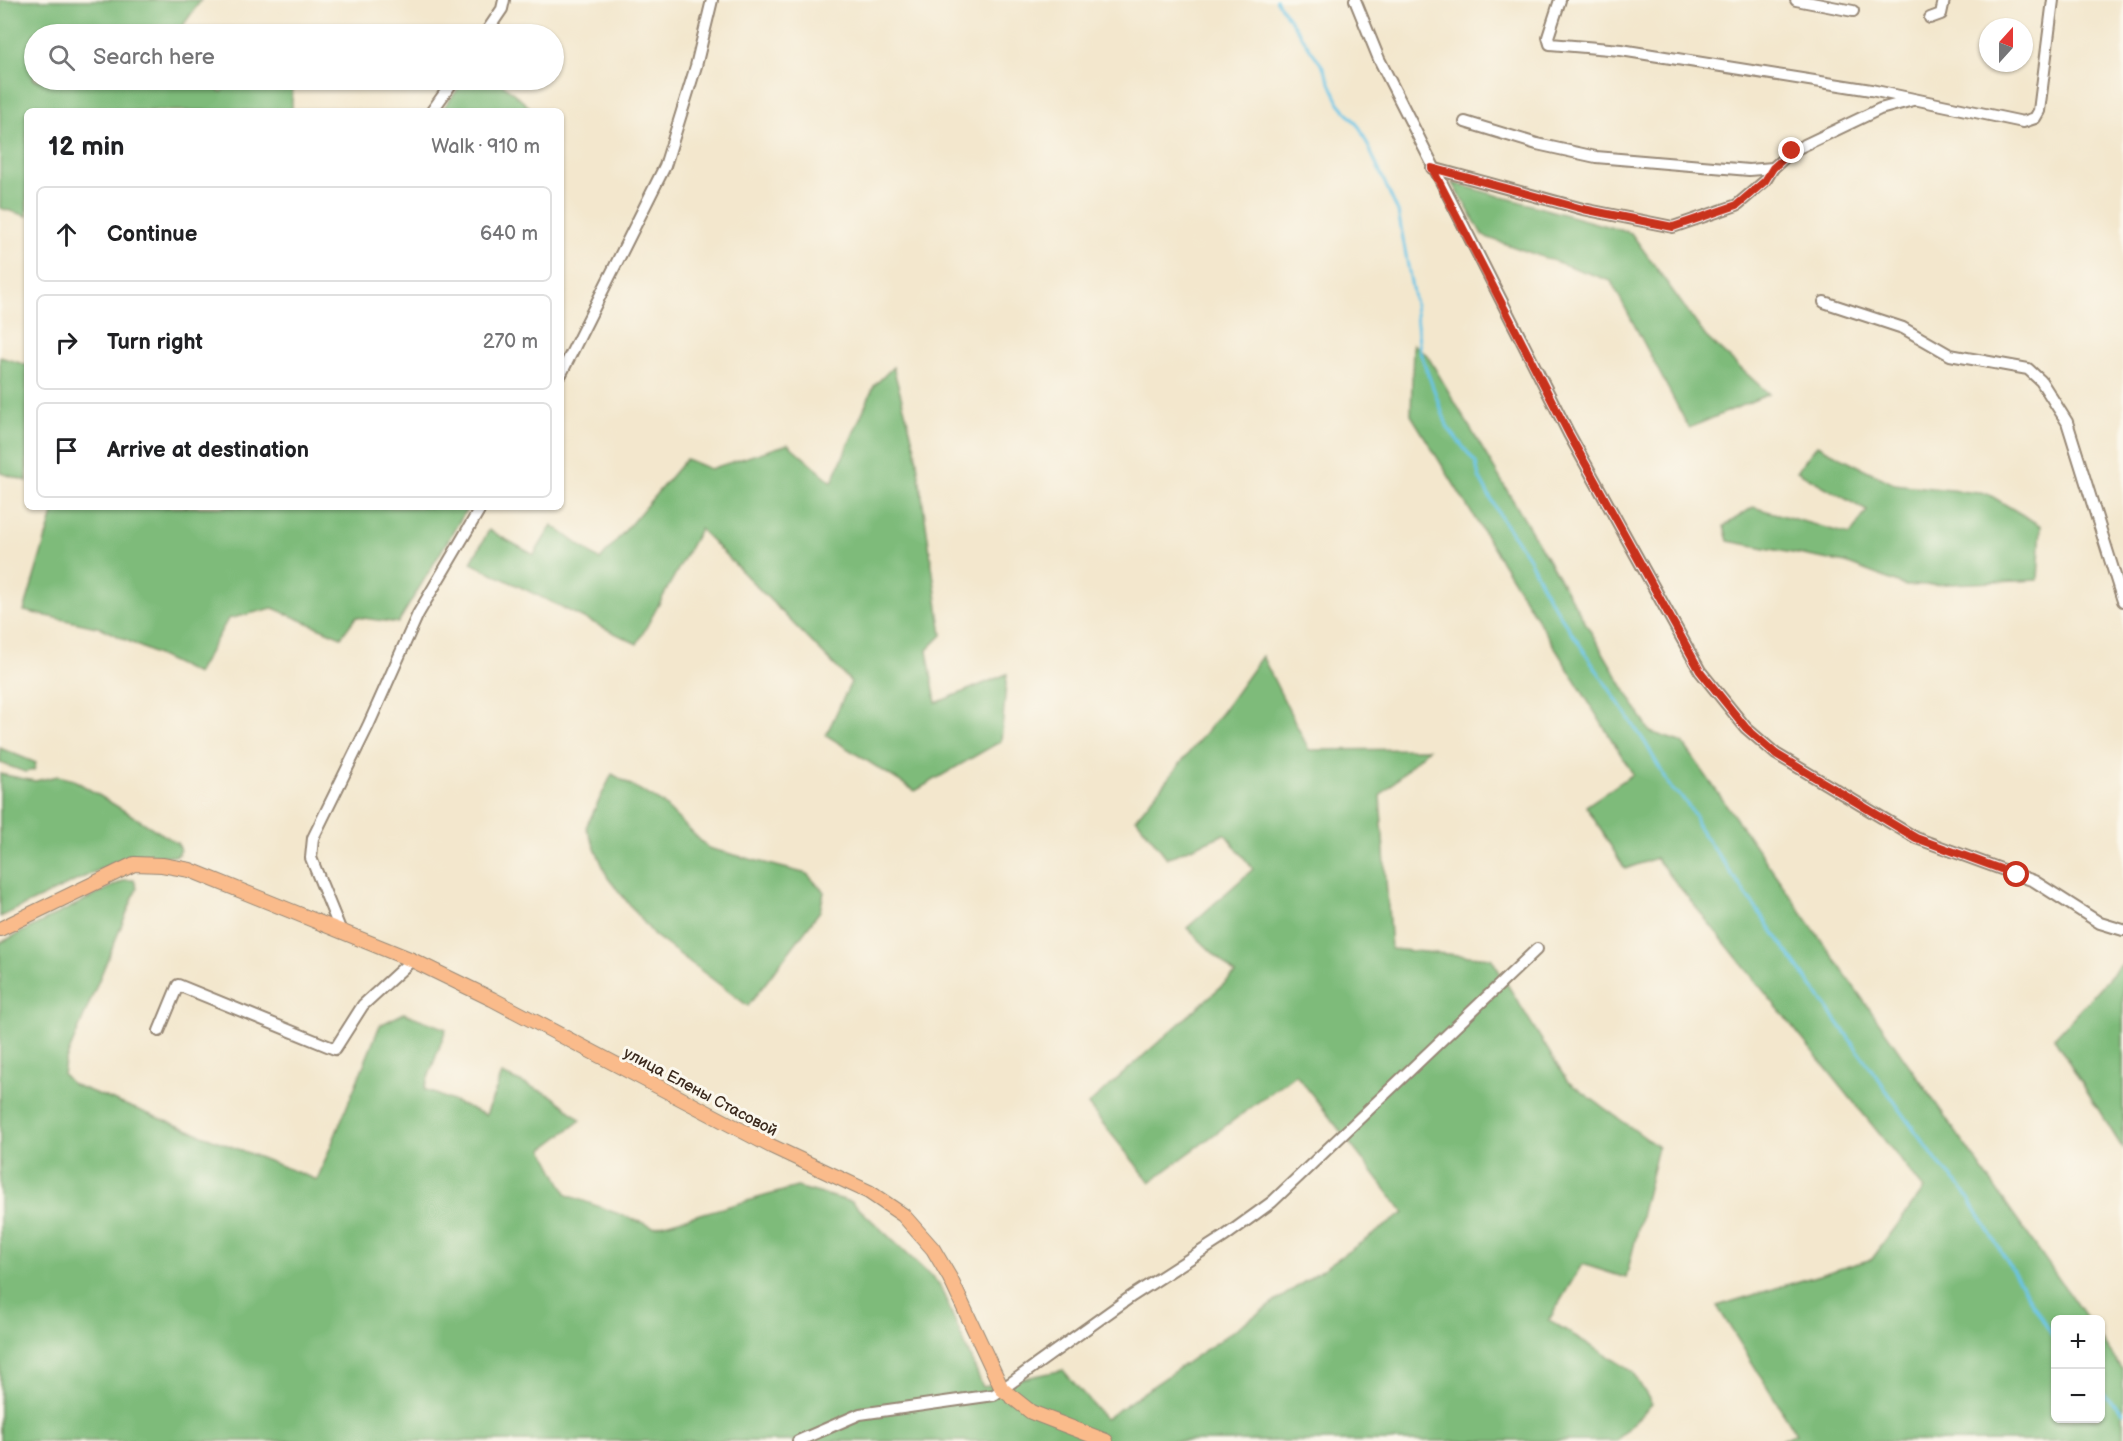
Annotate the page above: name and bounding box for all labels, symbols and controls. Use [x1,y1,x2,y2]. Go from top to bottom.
north arrow [1979,18,2033,72]
search box [24,24,564,90]
icon: search [45,41,78,74]
text: Search here [93,44,215,71]
text: 12 min [48,132,125,163]
text: Walk · 910 m [431,135,540,159]
route end [1778,137,1804,163]
icon: ahead [50,218,83,251]
text: Continue [107,221,197,248]
text: 640 m [480,222,538,246]
icon: right [50,326,83,359]
text: Turn right [107,329,203,356]
text: 270 m [483,330,538,354]
icon: arrive [50,434,83,467]
text: Arrive at destination [107,437,309,464]
route start [2003,861,2029,887]
street label: улица Елены Стасовой [620,1044,780,1141]
map controls [2051,1315,2105,1423]
button: + [2051,1315,2105,1369]
button: − [2051,1369,2105,1423]

